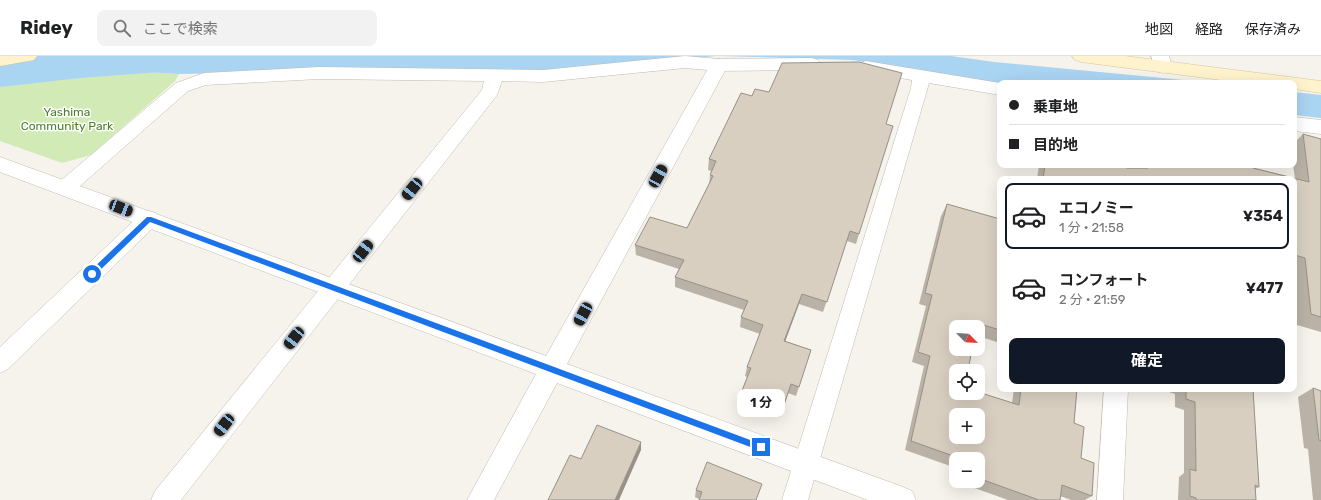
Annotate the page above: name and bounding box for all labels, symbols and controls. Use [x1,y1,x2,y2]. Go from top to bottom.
search box [97,10,377,46]
text: Ridey [20,16,73,39]
icon: search [111,17,133,39]
text: ここで検索 [143,20,218,38]
text: 地図 [1145,21,1173,38]
text: 経路 [1195,21,1223,38]
text: 保存済み [1245,21,1301,38]
text: 乗車地 [1033,98,1078,116]
park label: Yashima Community Park [21,105,114,133]
text: 目的地 [1033,136,1078,154]
car [647,163,669,189]
car [400,176,424,202]
car [108,198,134,218]
icon: car [1011,198,1047,234]
text: エコノミー [1059,199,1134,217]
text: ¥354 [1243,207,1283,225]
text: 1 分 · 21:58 [1059,220,1124,235]
car [351,238,375,264]
route start [83,265,101,283]
icon: car [1011,270,1047,306]
text: コンフォート [1059,271,1149,289]
text: ¥477 [1246,279,1283,297]
text: 2 分 · 21:59 [1059,292,1125,307]
car [572,301,594,327]
north arrow [949,320,985,356]
map controls [949,320,985,488]
car [282,325,306,351]
button: 確定 [1009,338,1285,384]
button: locate [949,364,985,400]
callout: 1 分 [737,389,785,417]
text: 1 分 [750,395,772,410]
button: + [949,408,985,444]
car [212,412,236,438]
route end [752,438,770,456]
button: − [949,452,985,488]

